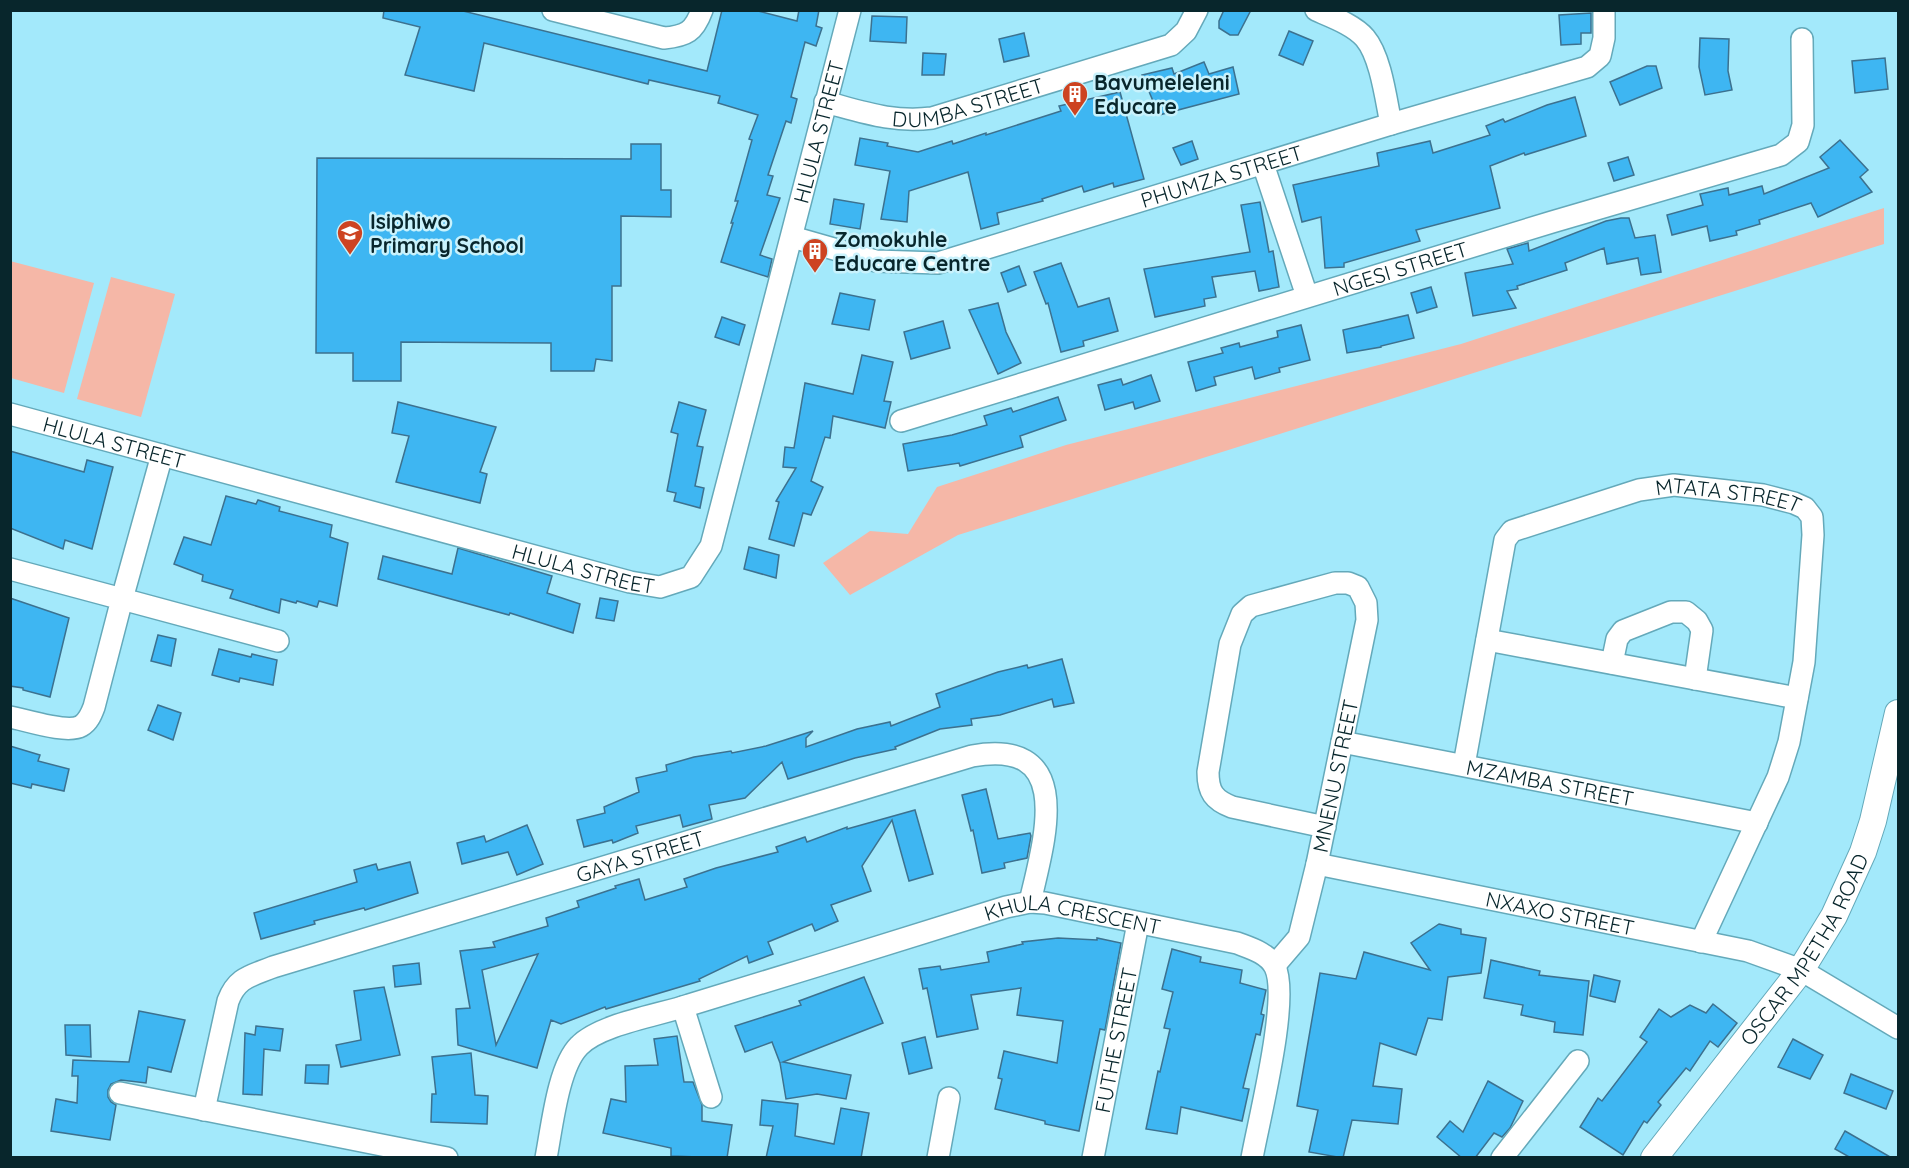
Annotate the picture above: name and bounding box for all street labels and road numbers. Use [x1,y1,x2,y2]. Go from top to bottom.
street label: HLULA STREET [787,58,849,206]
street label: DUMBA STREET [891,72,1047,132]
street label: PHUMZA STREET [1137,139,1306,213]
street label: NGESI STREET [1330,236,1471,301]
street label: HLULA STREET [40,411,188,474]
street label: MTATA STREET [1654,472,1806,518]
street label: HLULA STREET [509,538,657,599]
street label: MNENU STREET [1307,697,1363,855]
street label: MZAMBA STREET [1464,754,1636,812]
street label: GAYA STREET [573,825,707,888]
street label: OSCAR MPETHA ROAD [1734,849,1874,1050]
street label: NXAXO STREET [1484,885,1637,941]
street label: KHULA CRESCENT [981,889,1163,940]
street label: FUTHE STREET [1089,965,1142,1115]

